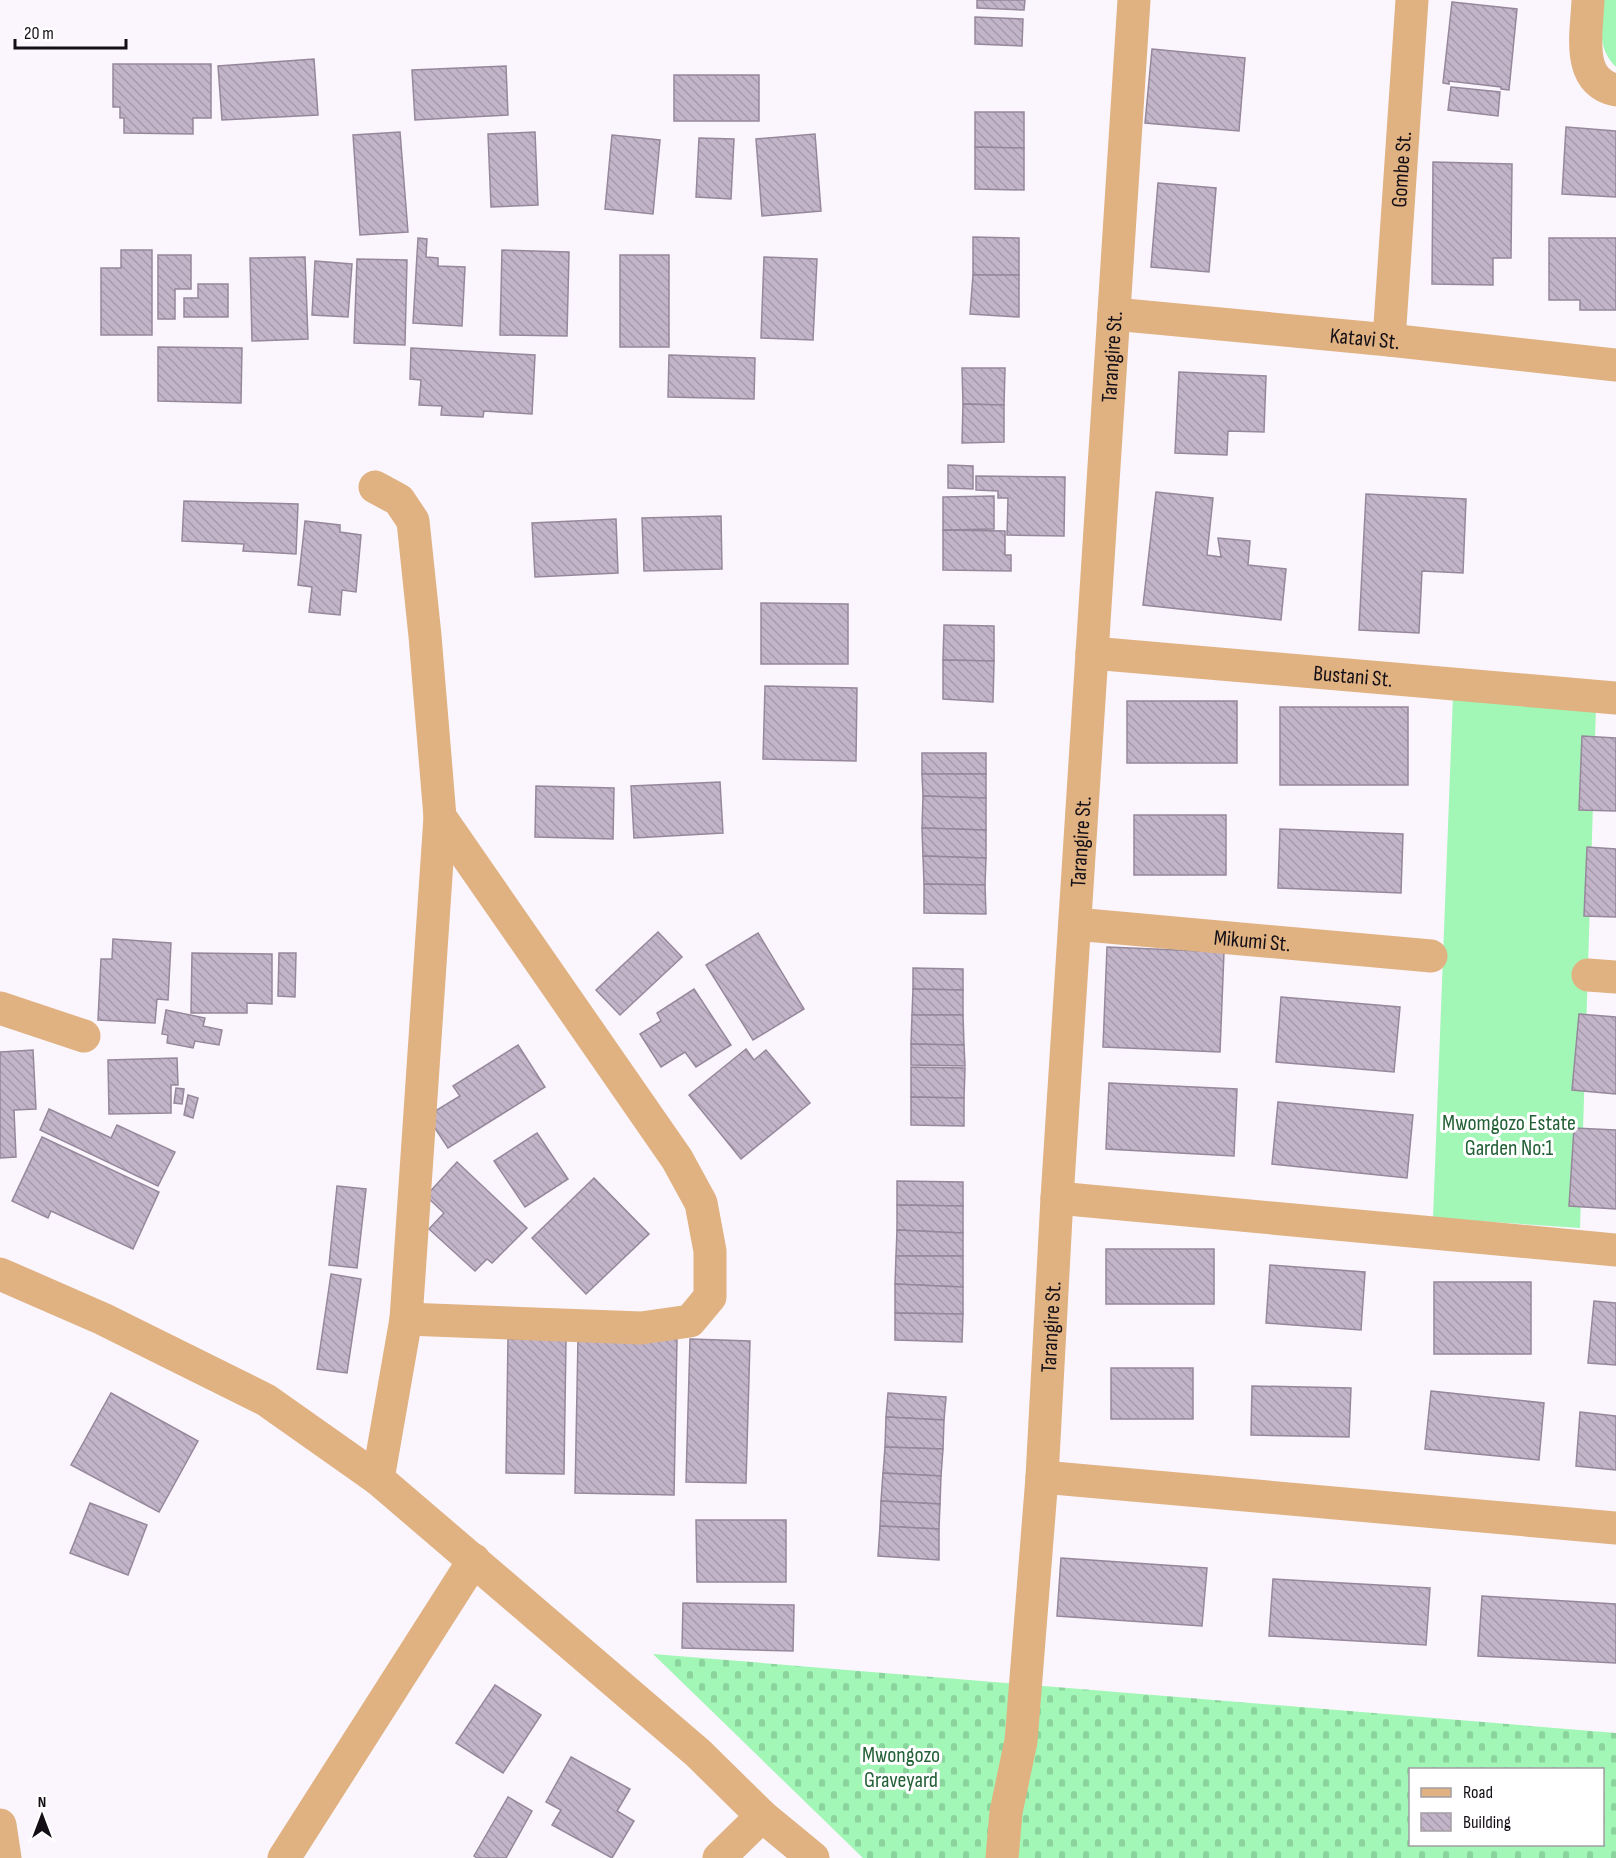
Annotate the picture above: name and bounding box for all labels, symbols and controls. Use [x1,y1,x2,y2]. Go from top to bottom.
scale bar [15,12,126,50]
text: 20 m [24,23,54,44]
street label: Gombe St. [1386,130,1418,209]
street label: Tarangire St. [1096,310,1129,403]
street label: Katavi St. [1329,322,1401,356]
street label: Bustani St. [1312,660,1394,694]
street label: Tarangire St. [1065,795,1098,888]
street label: Mikumi St. [1213,925,1292,958]
park label: Mwomgozo Estate Garden No:1 [1442,1110,1576,1162]
street label: Tarangire St. [1036,1280,1068,1373]
park label: Mwongozo Graveyard [862,1742,940,1794]
legend [1409,1768,1604,1846]
text: Road [1463,1782,1493,1803]
north arrow [12,1786,72,1846]
text: N [38,1793,46,1812]
text: Building [1463,1812,1511,1833]

